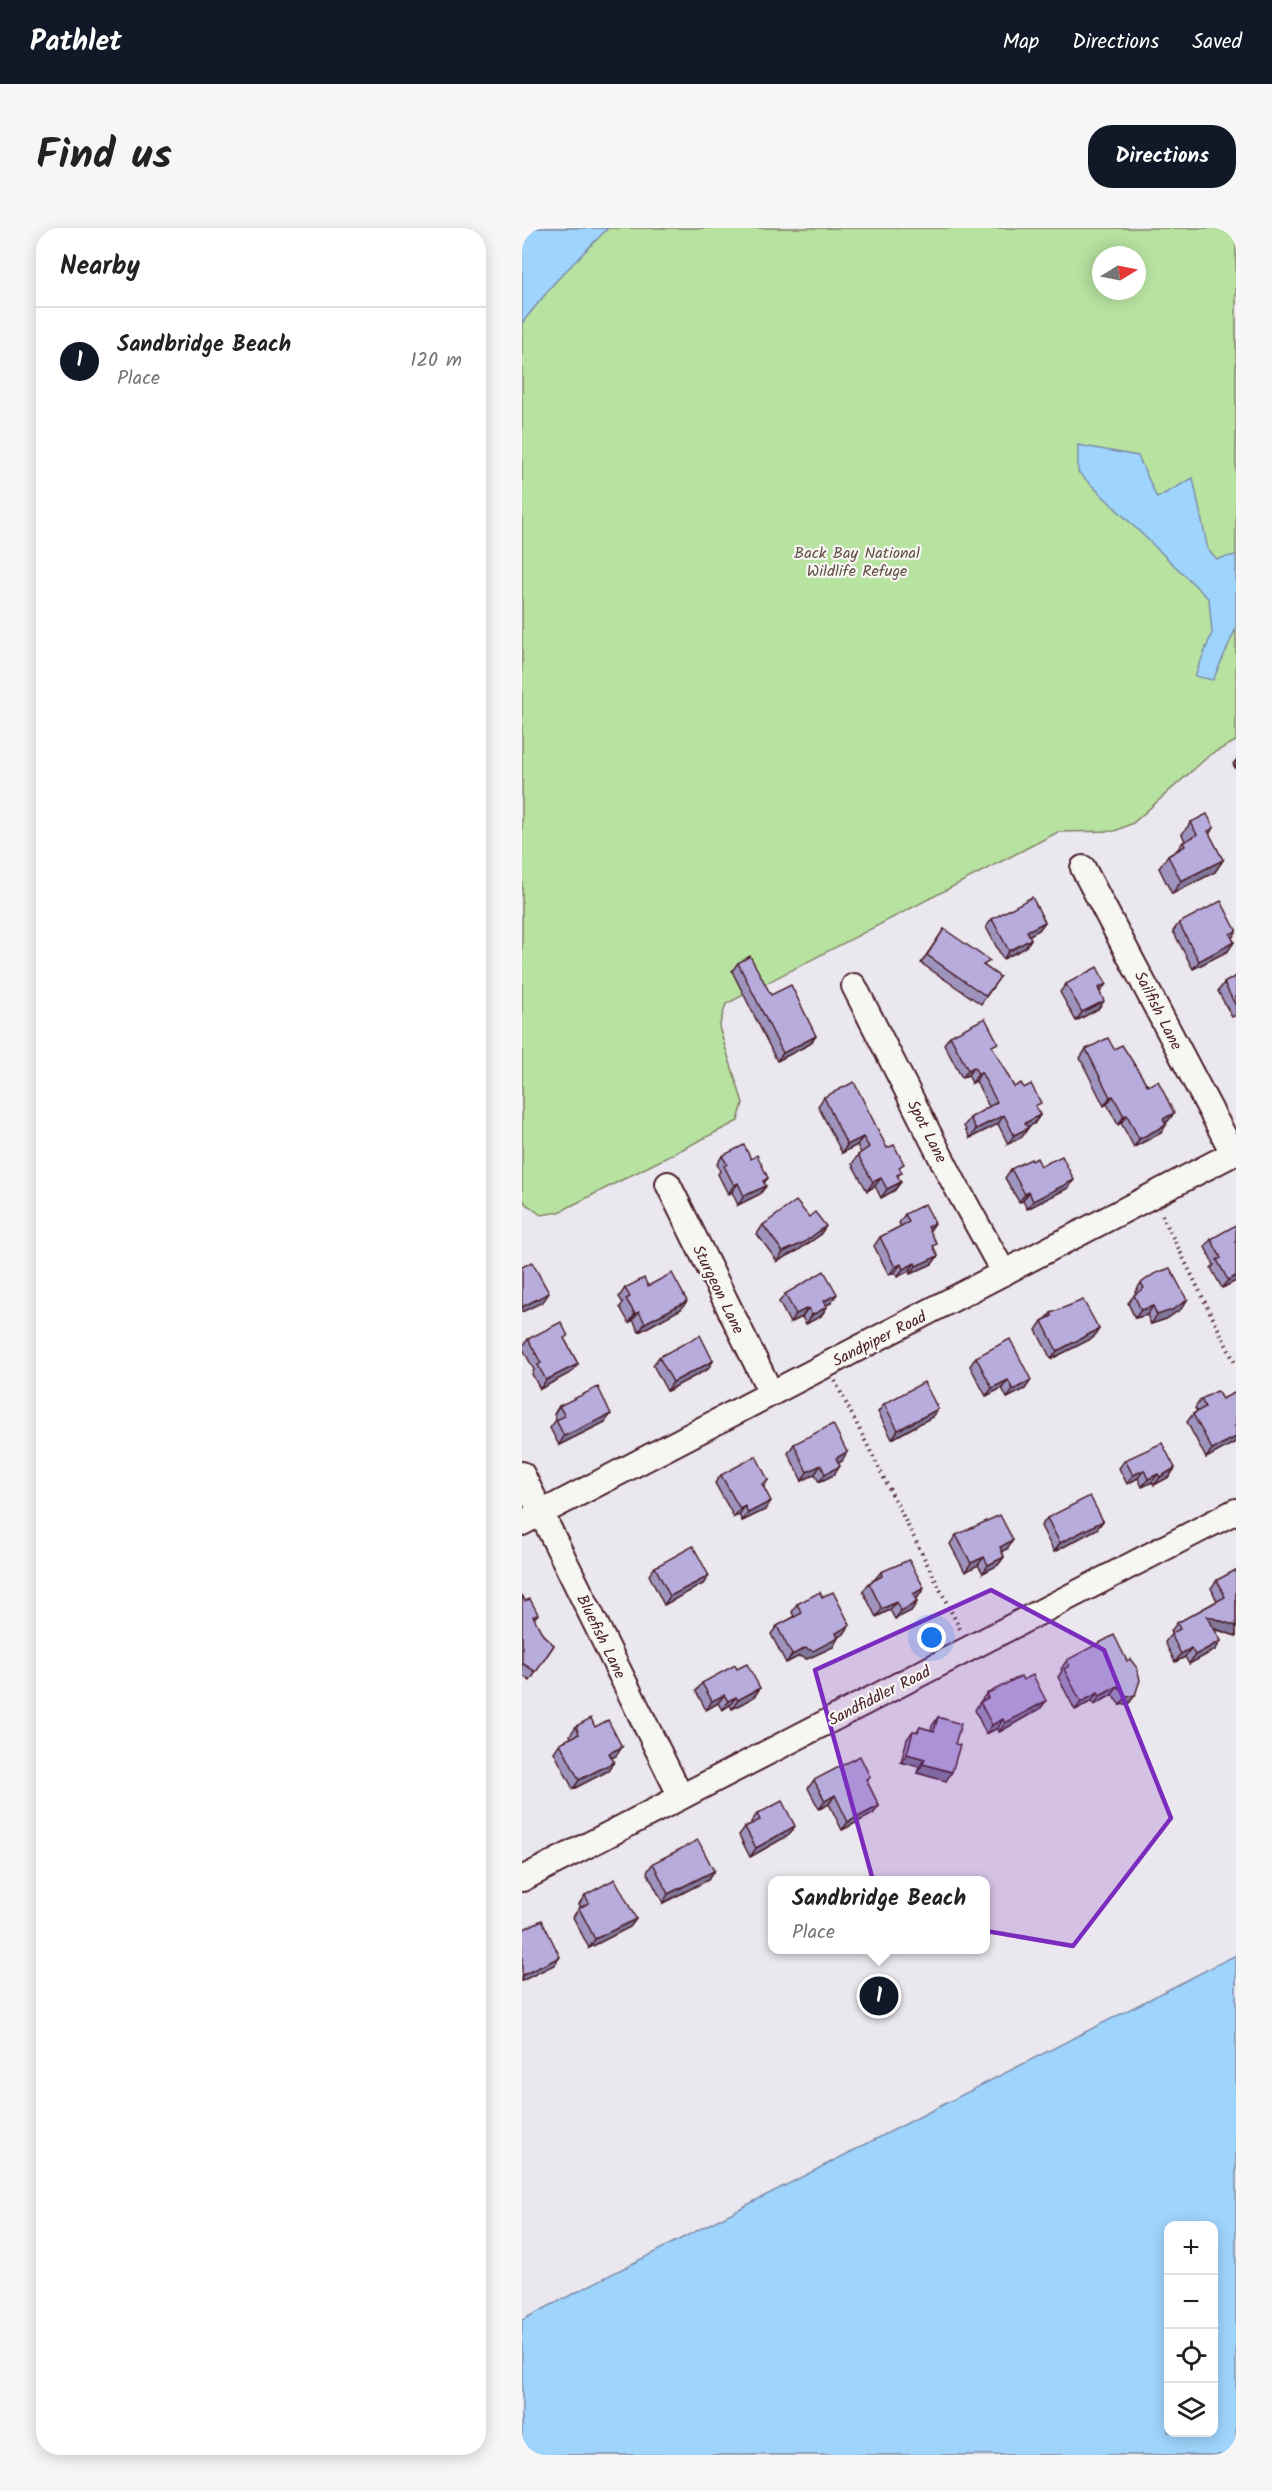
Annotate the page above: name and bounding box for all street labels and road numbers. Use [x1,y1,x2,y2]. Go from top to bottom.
street label: Sailfish Lane [1127,967,1188,1055]
street label: Spot Lane [900,1096,953,1168]
street label: Sturgeon Lane [685,1241,750,1339]
street label: Sandpiper Road [828,1304,932,1374]
street label: Bluefish Lane [569,1590,632,1683]
street label: Sandfiddler Road [824,1659,936,1733]

